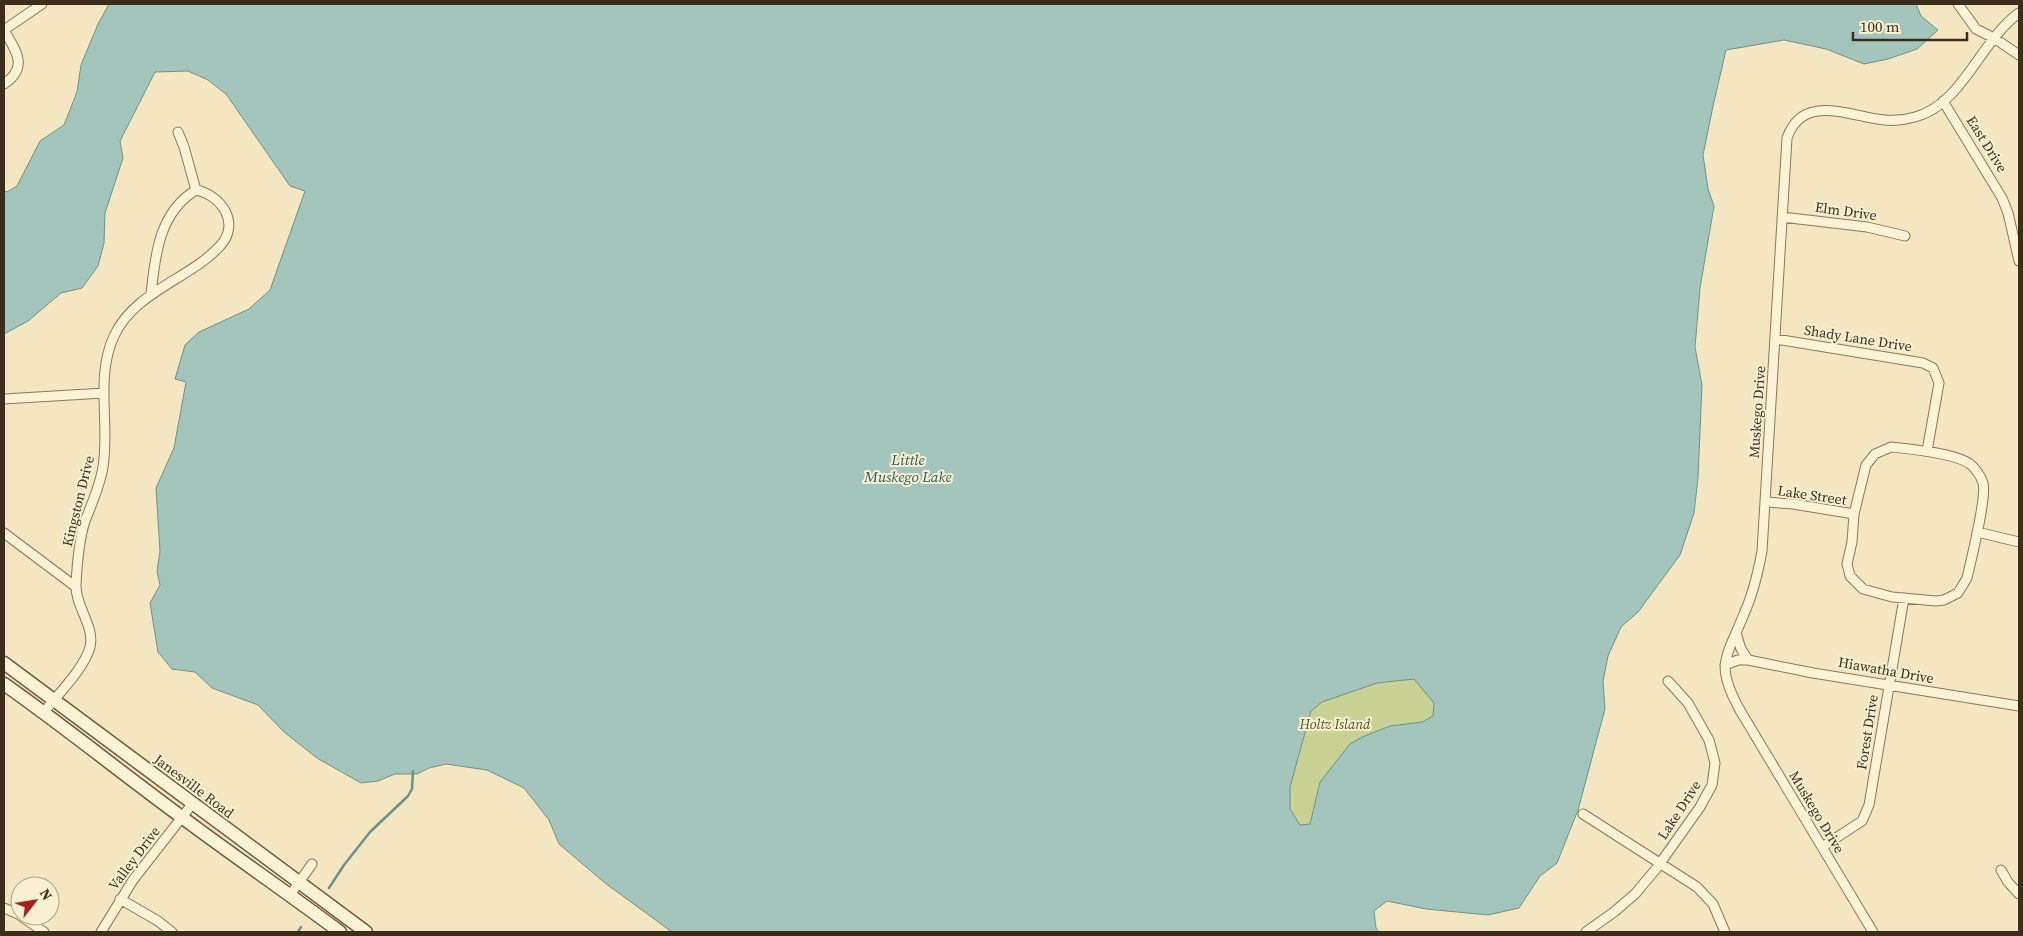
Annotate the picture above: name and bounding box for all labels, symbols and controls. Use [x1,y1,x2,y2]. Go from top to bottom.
scale bar [1853,10,1967,42]
text: 100 m [1860,16,1900,37]
street label: East Drive [1962,112,2012,176]
street label: Elm Drive [1814,197,1878,225]
street label: Shady Lane Drive [1803,320,1913,356]
street label: Muskego Drive [1744,365,1770,459]
water label: Little Muskego Lake [863,449,952,487]
street label: Kingston Drive [57,453,99,549]
street label: Lake Street [1776,480,1848,510]
street label: Hiawatha Drive [1837,652,1935,688]
street label: Forest Drive [1851,693,1883,771]
park label: Holtz Island [1299,714,1371,734]
street label: Janesville Road [149,749,238,823]
street label: Muskego Drive [1785,767,1849,857]
street label: Lake Drive [1652,776,1706,844]
street label: Valley Drive [103,822,165,894]
north arrow [10,876,60,926]
text: N [35,885,57,904]

